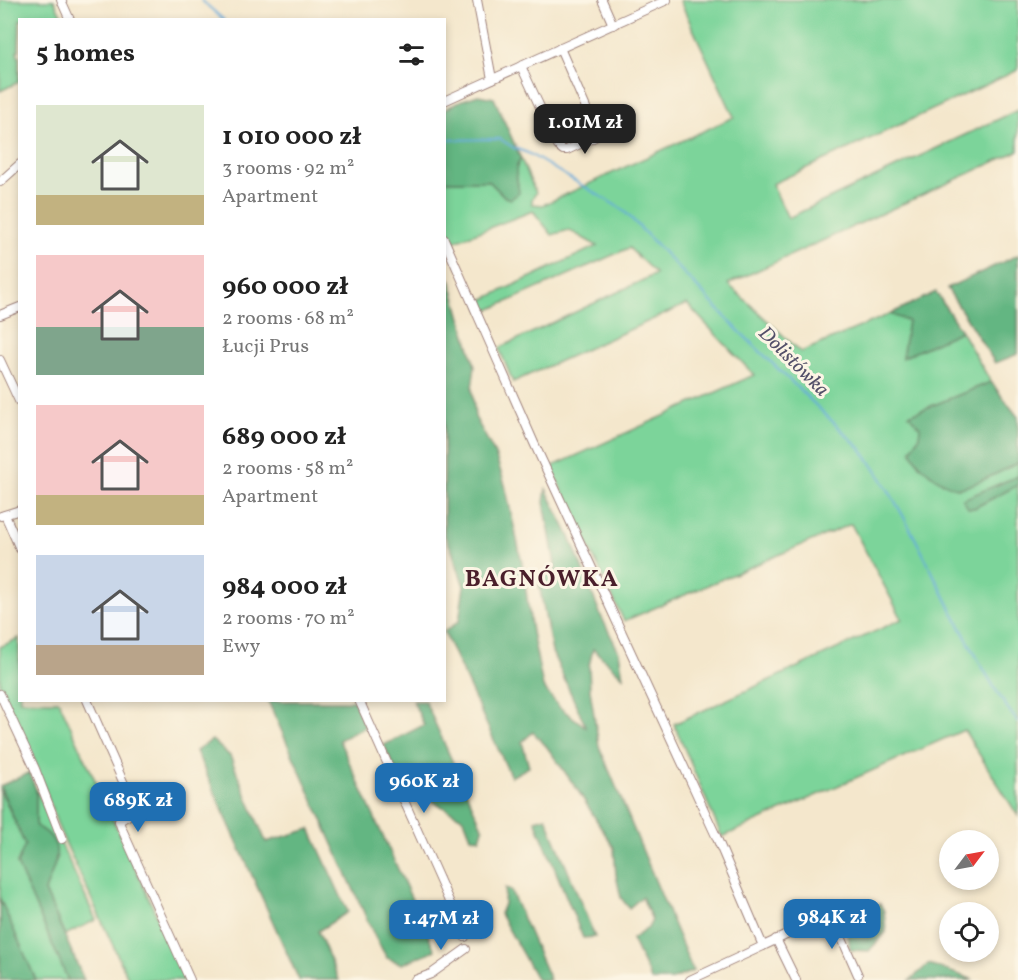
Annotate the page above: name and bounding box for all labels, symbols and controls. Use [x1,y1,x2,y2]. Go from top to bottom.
text: 5 homes [36,36,135,72]
icon: filters [395,38,428,71]
pin: 1.01M zł [523,104,647,155]
text: 1.01M zł [548,109,622,137]
text: 1 010 000 zł [222,119,361,155]
icon: home [84,129,156,201]
text: 3 rooms · 92 m² [222,155,354,183]
text: Apartment [222,183,318,211]
text: 960 000 zł [222,269,348,305]
icon: home [84,279,156,351]
text: 2 rooms · 68 m² [222,305,354,333]
water label: Dolistówka [751,320,835,404]
text: Łucji Prus [222,333,309,361]
text: 689 000 zł [222,419,346,455]
icon: home [84,429,156,501]
text: 2 rooms · 58 m² [222,455,353,483]
text: Apartment [222,483,318,511]
district label: BAGNÓWKA [465,563,619,597]
text: 984 000 zł [222,569,347,605]
icon: home [84,579,156,651]
text: 2 rooms · 70 m² [222,605,355,633]
text: Ewy [222,633,260,661]
pin: 960K zł [369,763,479,814]
text: 960K zł [389,768,459,796]
pin: 689K zł [83,782,193,833]
text: 689K zł [104,787,172,815]
north arrow [939,830,999,890]
map controls [939,830,999,962]
pin: 984K zł [777,899,887,950]
pin: 1.47M zł [379,900,503,951]
button: locate [939,902,999,962]
text: 984K zł [797,904,867,932]
text: 1.47M zł [403,905,479,933]

